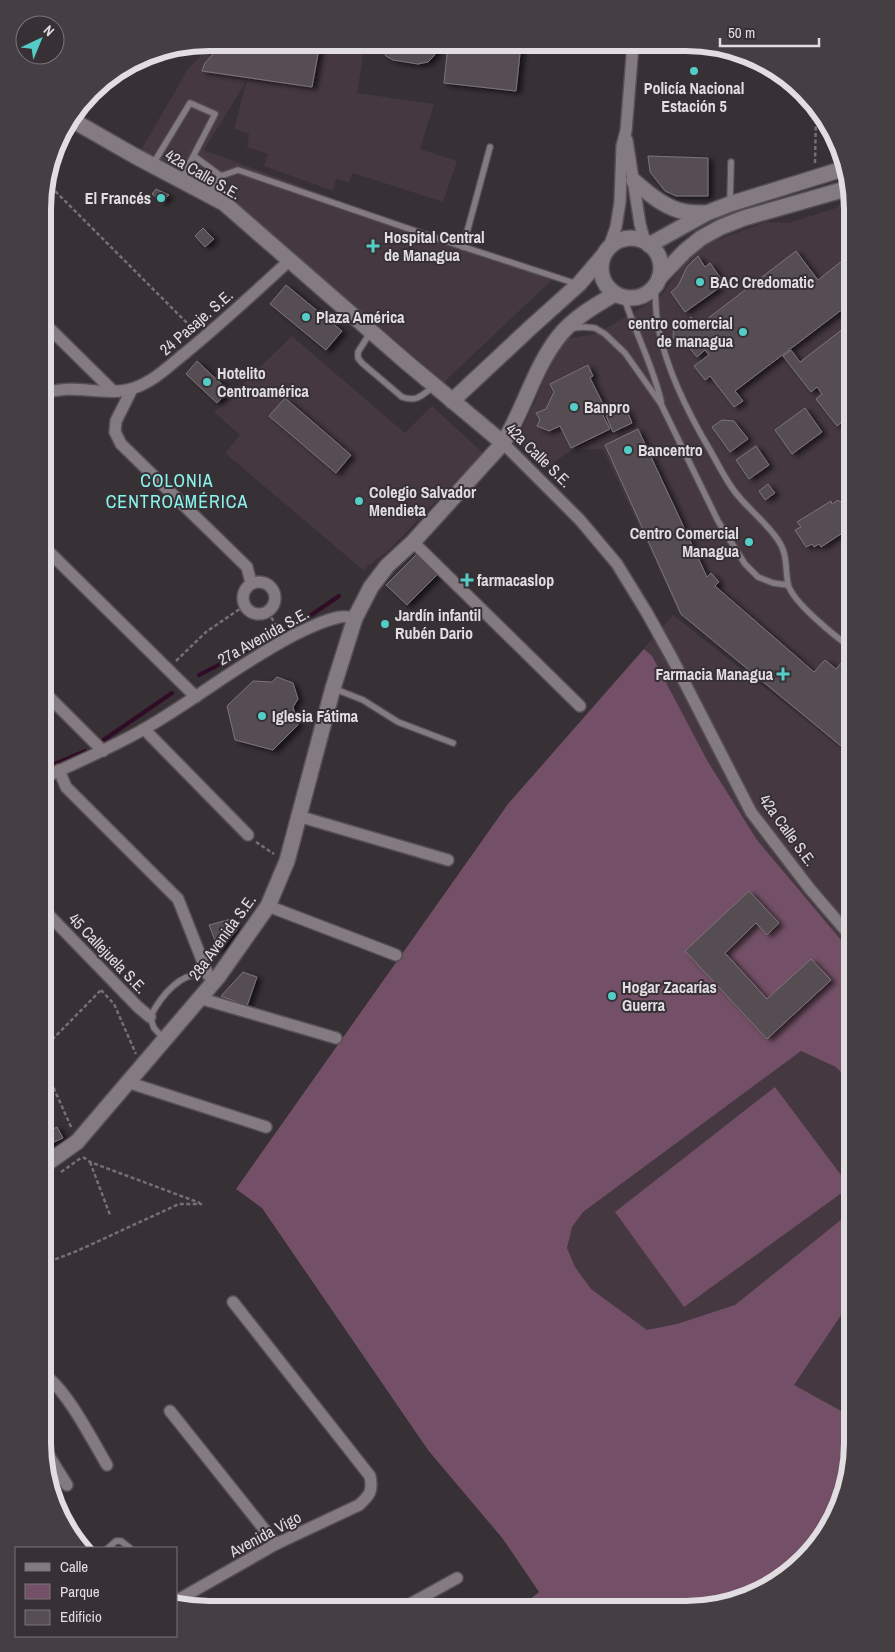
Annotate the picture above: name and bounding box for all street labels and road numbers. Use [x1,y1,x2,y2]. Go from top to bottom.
street label: 42a Calle S.E. [161,144,245,204]
street label: 24 Pasaje. S.E. [155,284,237,360]
street label: 42a Calle S.E. [501,418,577,492]
street label: 27a Avenida S.E. [213,602,313,670]
street label: 42a Calle S.E. [754,790,822,870]
street label: 28a Avenida S.E. [183,890,261,984]
street label: 45 Callejuela S.E. [64,908,152,998]
street label: Avenida Vigo [224,1506,305,1563]

